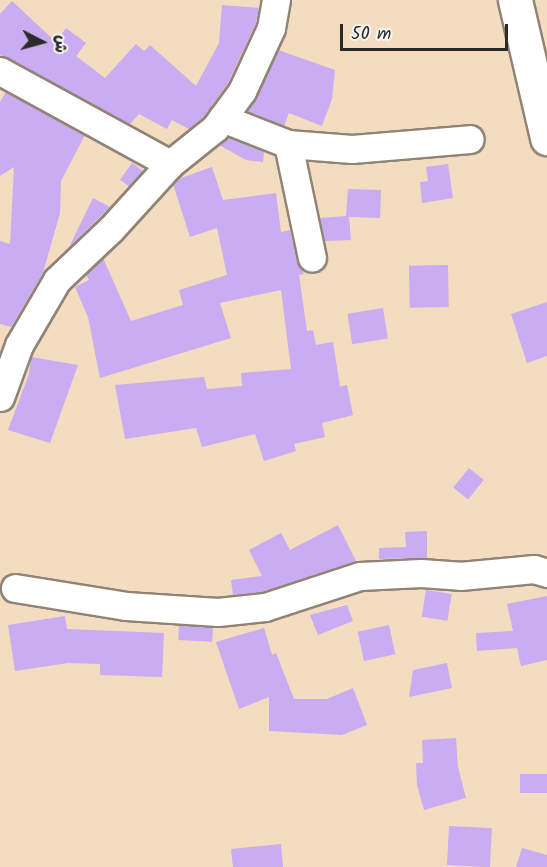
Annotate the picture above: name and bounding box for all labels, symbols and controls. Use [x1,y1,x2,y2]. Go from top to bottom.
north arrow [12,12,72,72]
scale bar [343,12,511,50]
text: 50 m [351,20,391,49]
text: ش [47,34,74,54]

